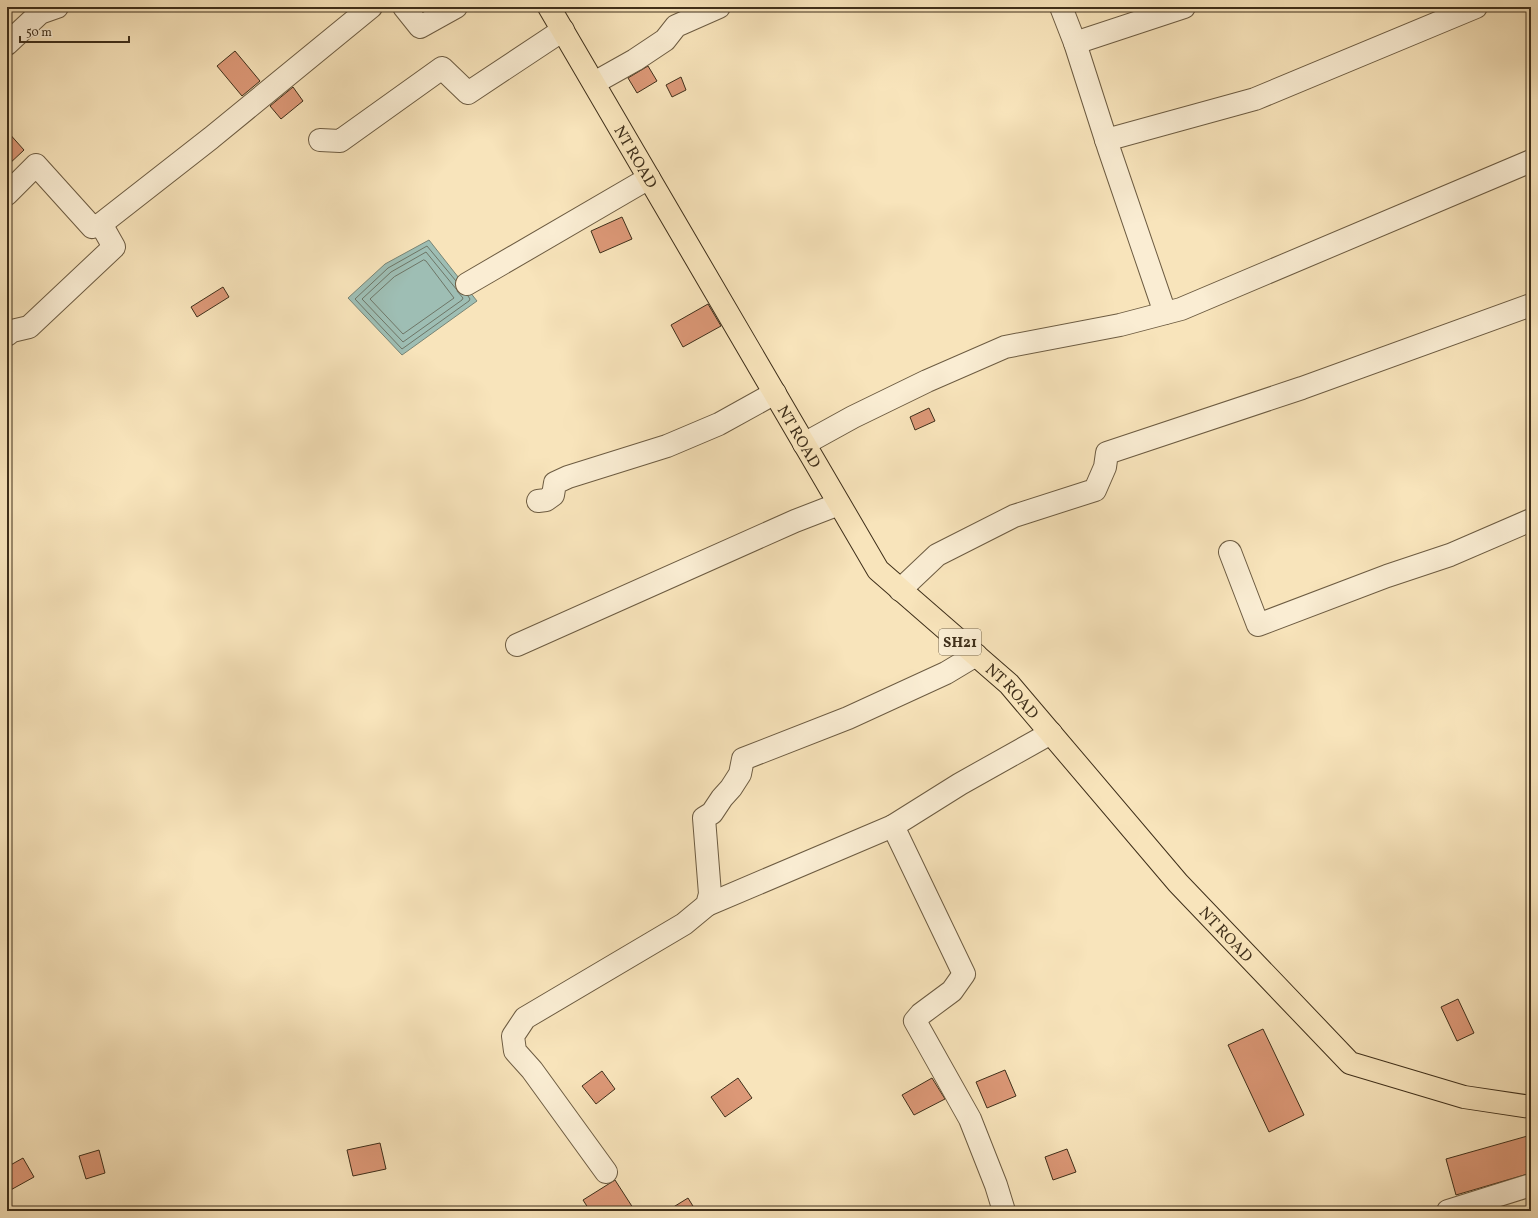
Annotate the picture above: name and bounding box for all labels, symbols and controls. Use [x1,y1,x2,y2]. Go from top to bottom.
scale bar [20,18,129,44]
text: 50 m [26,25,52,41]
street label: NT ROAD [608,122,662,193]
street label: NT ROAD [771,402,825,473]
road number: SH21 [939,629,981,655]
street label: NT ROAD [980,659,1043,725]
street label: NT ROAD [1193,902,1257,968]

